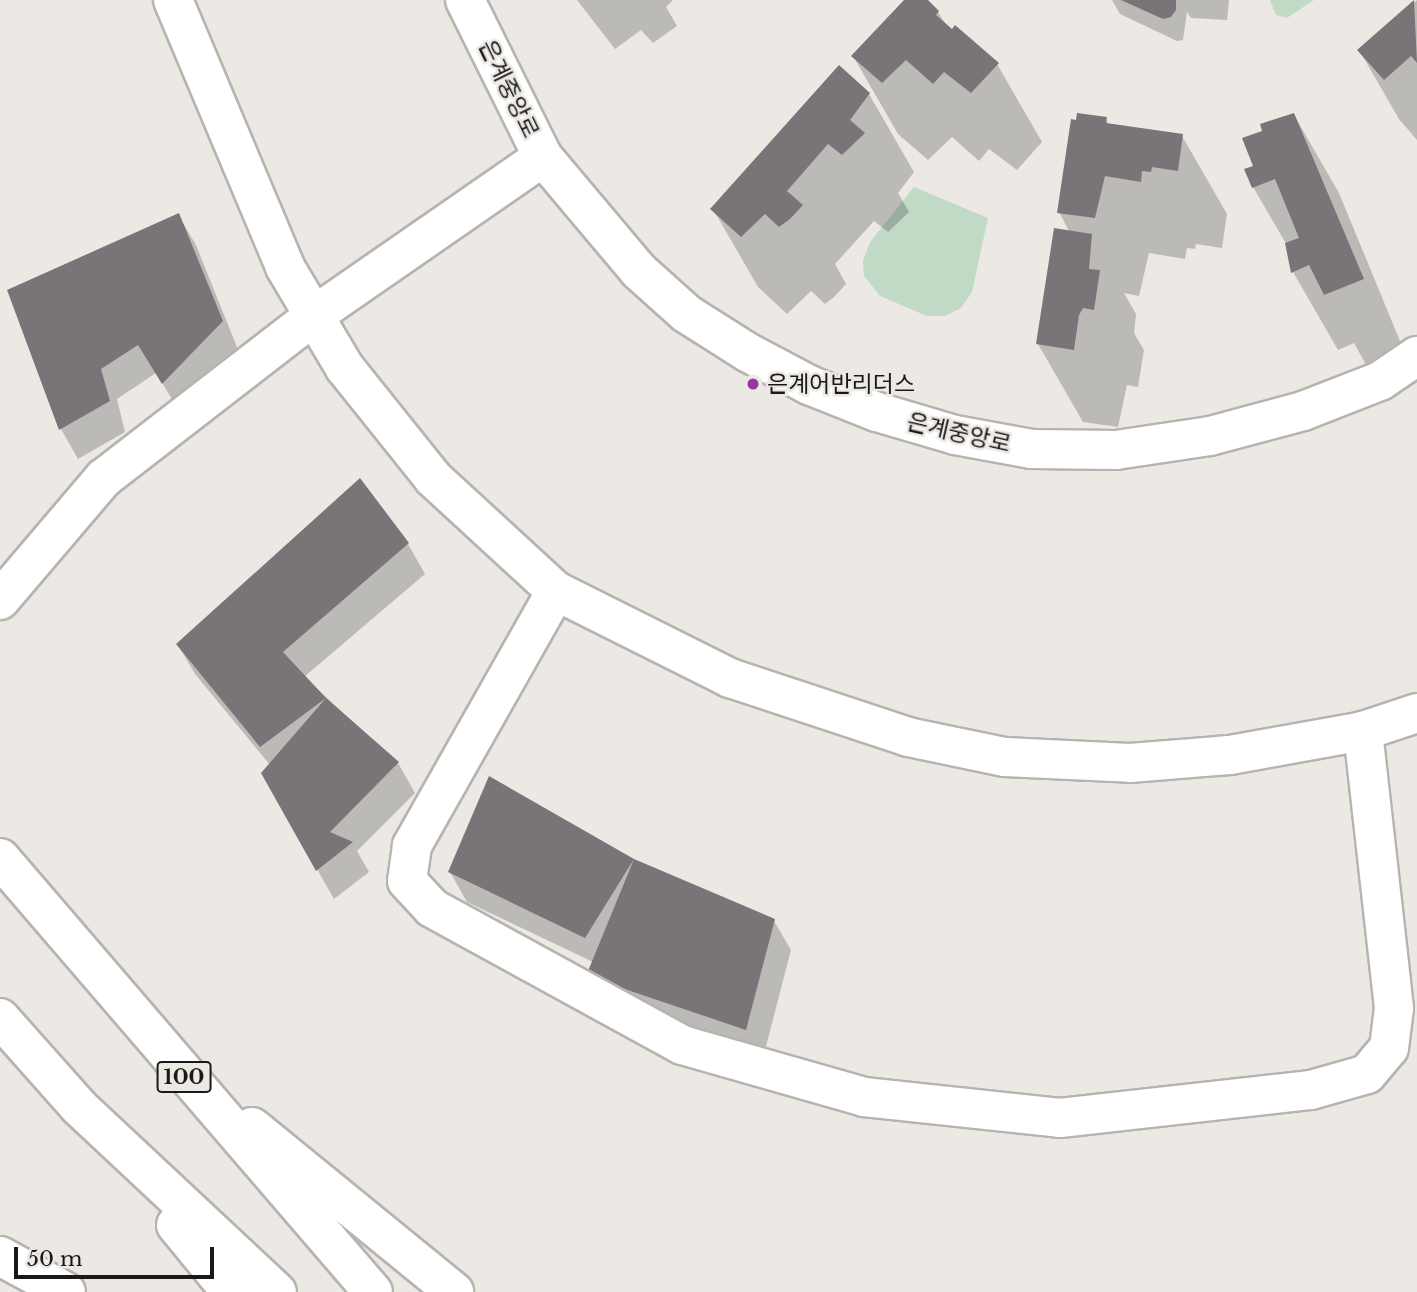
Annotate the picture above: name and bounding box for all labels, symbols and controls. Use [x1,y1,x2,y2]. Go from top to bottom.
street label: 은계중앙로 [473,35,545,143]
place label: 은계어반리더스 [767,370,915,398]
marker: 은계어반리더스 [745,376,761,392]
street label: 은계중앙로 [904,408,1014,458]
road number: 100 [156,1060,212,1094]
scale bar [18,1232,217,1276]
text: 50 m [27,1246,82,1272]

